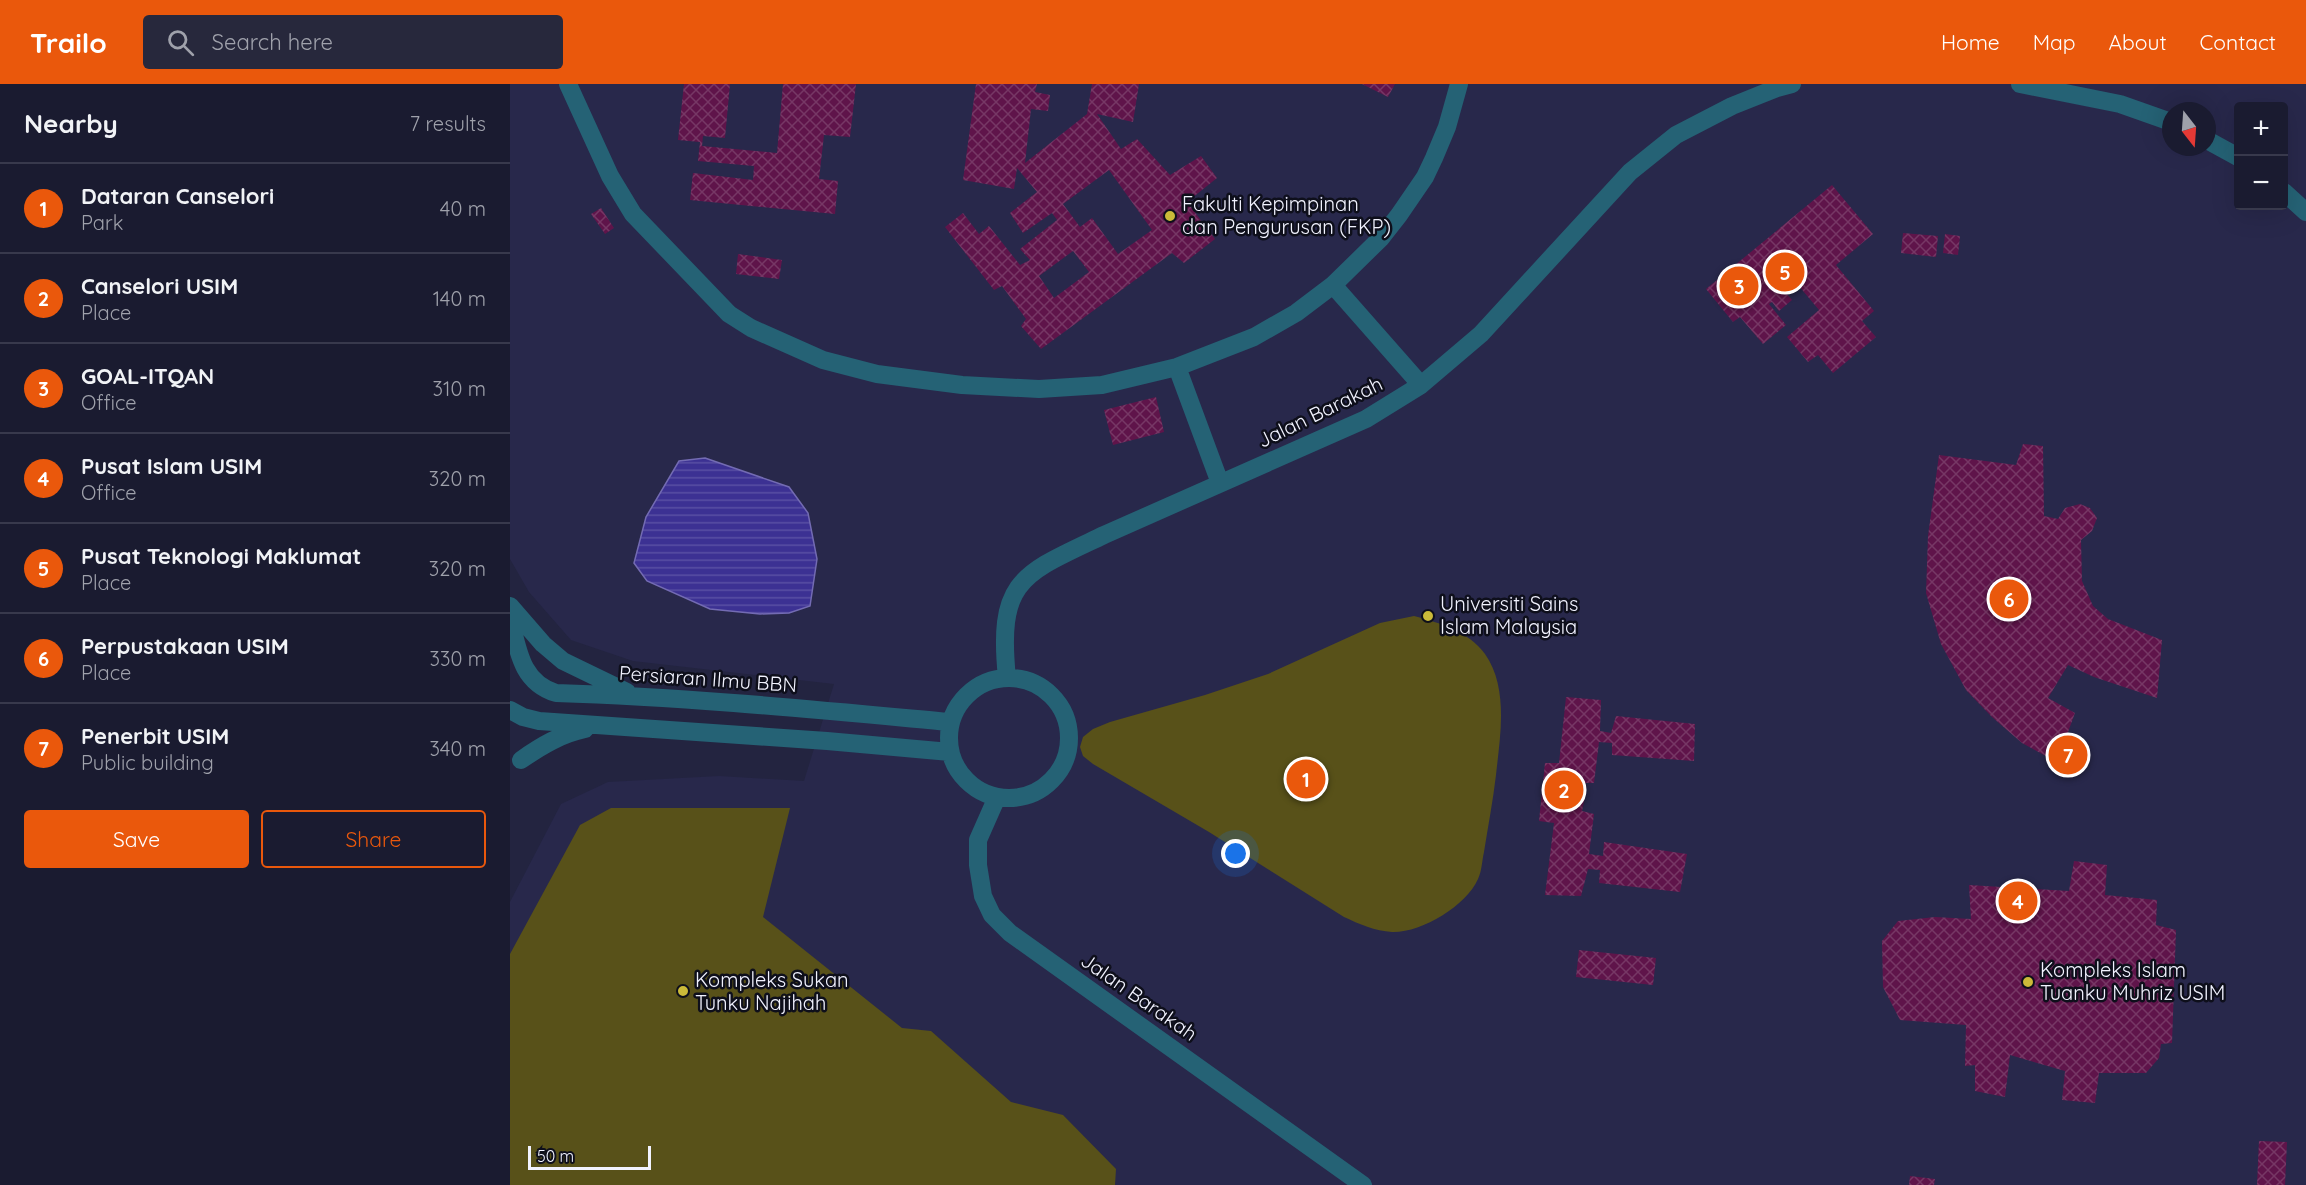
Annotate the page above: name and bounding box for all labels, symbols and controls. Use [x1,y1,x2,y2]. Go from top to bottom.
search box [143,15,563,69]
text: Trailo [30,25,107,60]
icon: search [164,26,197,59]
text: Search here [212,28,333,56]
text: Home [1941,29,2000,55]
text: Map [2033,29,2076,55]
text: About [2109,29,2167,55]
text: Contact [2200,29,2276,55]
north arrow [2162,102,2216,156]
map controls [2234,102,2288,210]
button: + [2234,102,2288,156]
text: Nearby [24,107,118,140]
text: 7 results [410,111,486,136]
button: − [2234,156,2288,210]
text: Dataran Canselori [81,182,274,210]
place label: Fakulti Kepimpinan dan Pengurusan (FKP) [1182,191,1391,239]
text: 1 [40,196,47,221]
text: 40 m [440,196,486,221]
marker: Fakulti Kepimpinan dan Pengurusan (FKP) [1163,209,1177,223]
text: Park [81,210,123,235]
pin: 5 [1766,250,1804,294]
pin: 3 [1720,264,1758,308]
text: Canselori USIM [81,272,238,300]
text: 2 [38,286,49,311]
text: 140 m [433,286,486,311]
text: Place [81,300,131,325]
text: GOAL-ITQAN [81,362,214,390]
street label: Jalan Barakah [1253,370,1386,453]
text: 3 [38,376,49,401]
text: 310 m [433,376,486,401]
text: Office [81,390,137,415]
text: Pusat Islam USIM [81,452,262,480]
text: 4 [38,466,49,491]
text: 320 m [429,466,486,491]
text: Office [81,480,137,505]
text: Pusat Teknologi Maklumat [81,542,361,570]
text: 5 [38,556,49,581]
text: 320 m [429,556,486,581]
text: Place [81,570,131,595]
pin: 6 [1990,576,2028,622]
place label: Universiti Sains Islam Malaysia [1440,591,1578,639]
marker: Universiti Sains Islam Malaysia [1421,609,1435,623]
text: Perpustakaan USIM [81,632,289,660]
text: 6 [38,646,49,671]
text: 330 m [429,646,486,671]
text: Place [81,660,131,685]
street label: Persiaran Ilmu BBN [618,660,798,697]
text: Penerbit USIM [81,722,229,750]
pin: 7 [2048,732,2088,778]
text: 7 [38,736,49,761]
text: 340 m [429,736,486,761]
text: Public building [81,750,214,775]
pin: 1 [1286,756,1326,802]
pin: 2 [1544,768,1584,812]
button: Save [24,810,249,868]
button: Share [261,810,486,868]
your location [1221,839,1250,868]
pin: 4 [1998,878,2038,924]
street label: Jalan Barakah [1076,947,1202,1046]
place label: Kompleks Islam Tuanku Muhriz USIM [2040,957,2225,1005]
place label: Kompleks Sukan Tunku Najihah [695,967,849,1015]
marker: Kompleks Islam Tuanku Muhriz USIM [2021,975,2035,989]
marker: Kompleks Sukan Tunku Najihah [676,984,690,998]
scale bar [528,1143,651,1170]
text: 50 m [537,1146,574,1166]

